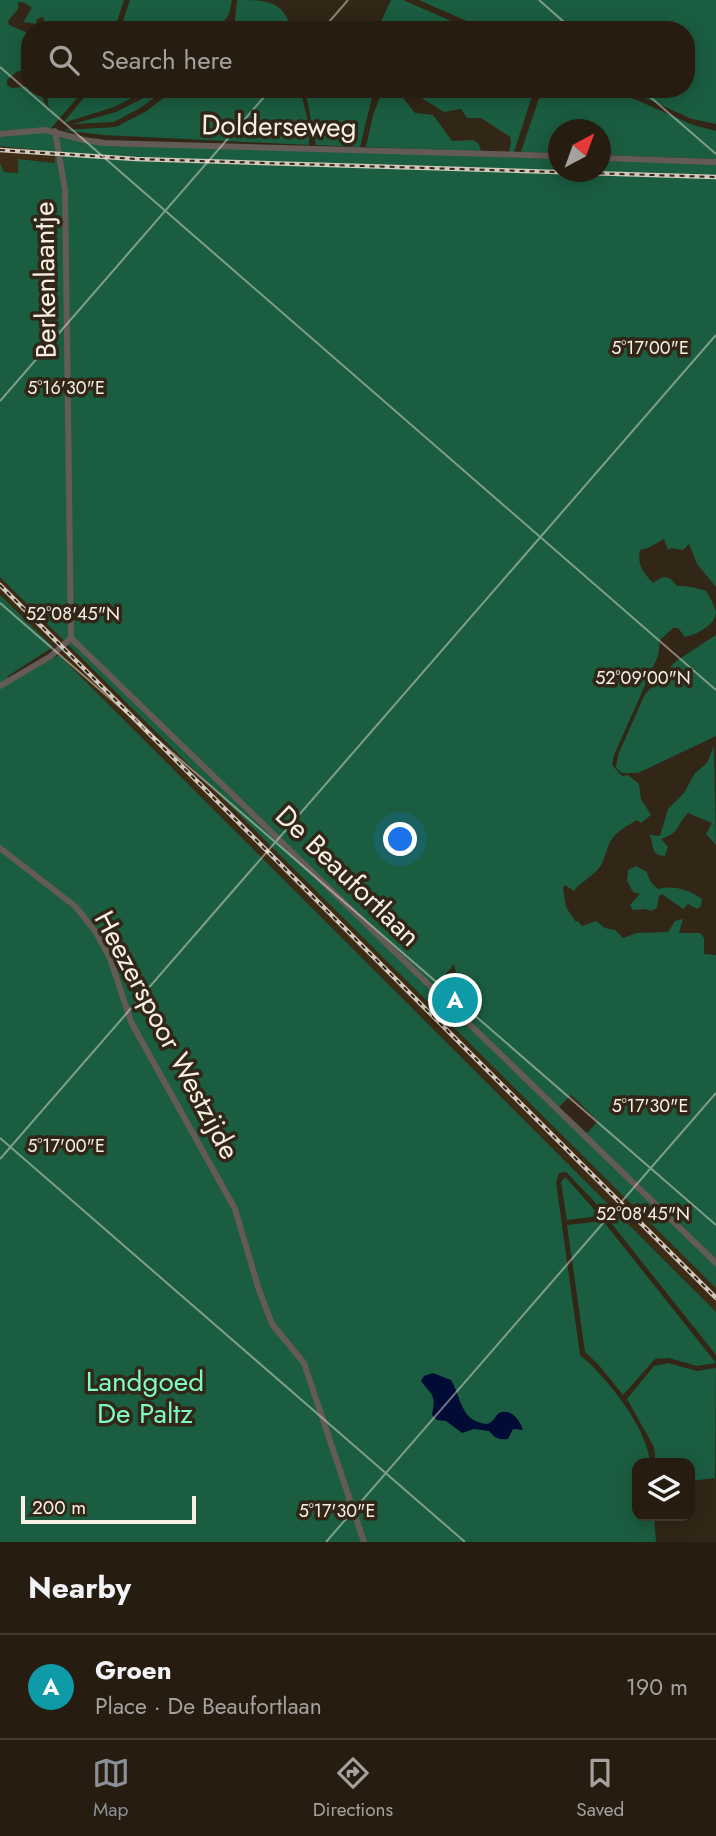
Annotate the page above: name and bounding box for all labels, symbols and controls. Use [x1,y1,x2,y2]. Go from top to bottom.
search box [21,21,695,98]
icon: search [45,41,83,79]
text: Search here [101,41,233,79]
street label: Dolderseweg [201,104,357,148]
north arrow [548,119,611,182]
street label: Berkenlaantje [23,201,67,359]
text: 5°17'00"E [611,335,689,361]
text: 5°16'30"E [27,375,105,401]
text: 52°08'45"N [26,601,120,627]
text: 52°09'00"N [595,665,691,691]
street label: De Beaufortlaan [266,796,430,956]
your location [383,822,417,856]
street label: Heezerspoor Westzijde [84,903,250,1167]
pin: A [432,974,478,1026]
text: 5°17'30"E [612,1093,688,1119]
text: 5°17'00"E [27,1133,105,1159]
text: 52°08'45"N [596,1201,690,1227]
park label: Landgoed De Paltz [86,1361,204,1434]
map controls [632,1458,695,1521]
button: layers [632,1458,695,1521]
scale bar [21,1493,196,1525]
text: 200 m [32,1494,86,1521]
text: 5°17'30"E [299,1498,375,1524]
text: Nearby [28,1566,131,1609]
text: Groen [95,1651,172,1689]
text: A [43,1670,59,1704]
text: 190 m [626,1670,688,1704]
text: Place · De Beaufortlaan [95,1689,322,1723]
tab: Map [92,1754,130,1823]
tab: Directions [313,1754,393,1823]
tab: Saved [576,1754,624,1823]

